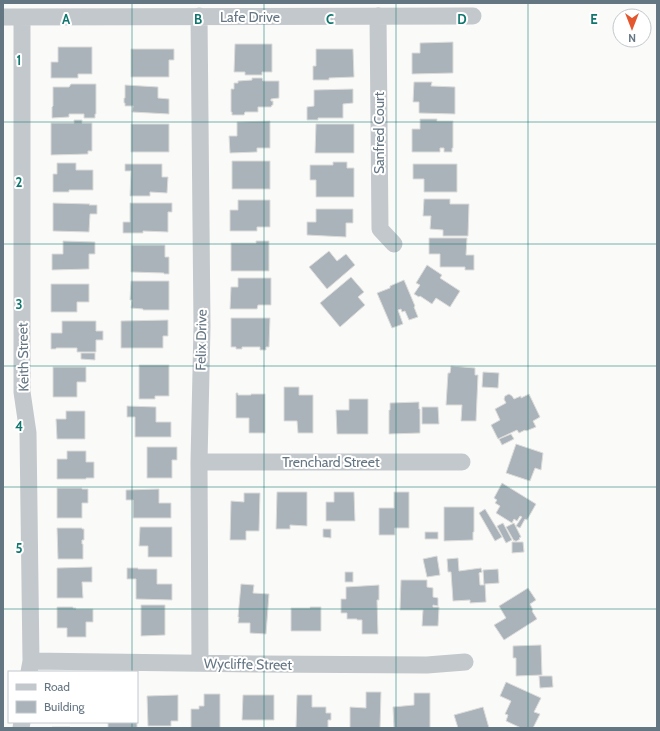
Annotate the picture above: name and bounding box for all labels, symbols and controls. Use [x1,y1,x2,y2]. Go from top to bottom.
street label: Lafe Drive [220,8,280,26]
north arrow [612,8,652,48]
text: A [62,11,71,27]
text: B [194,11,202,27]
text: C [326,11,334,27]
text: D [457,11,467,27]
text: E [590,11,598,27]
text: N [628,31,636,45]
text: 1 [17,52,21,68]
street label: Sanfred Court [370,92,388,174]
text: 2 [16,174,23,190]
text: 3 [15,296,23,312]
street label: Felix Drive [191,309,211,371]
street label: Keith Street [13,322,33,392]
text: 4 [15,418,23,434]
street label: Trenchard Street [282,453,380,471]
text: 5 [16,540,23,556]
street label: Wycliffe Street [204,654,292,674]
legend [8,671,138,723]
text: Road [44,679,70,694]
text: Building [44,699,86,714]

